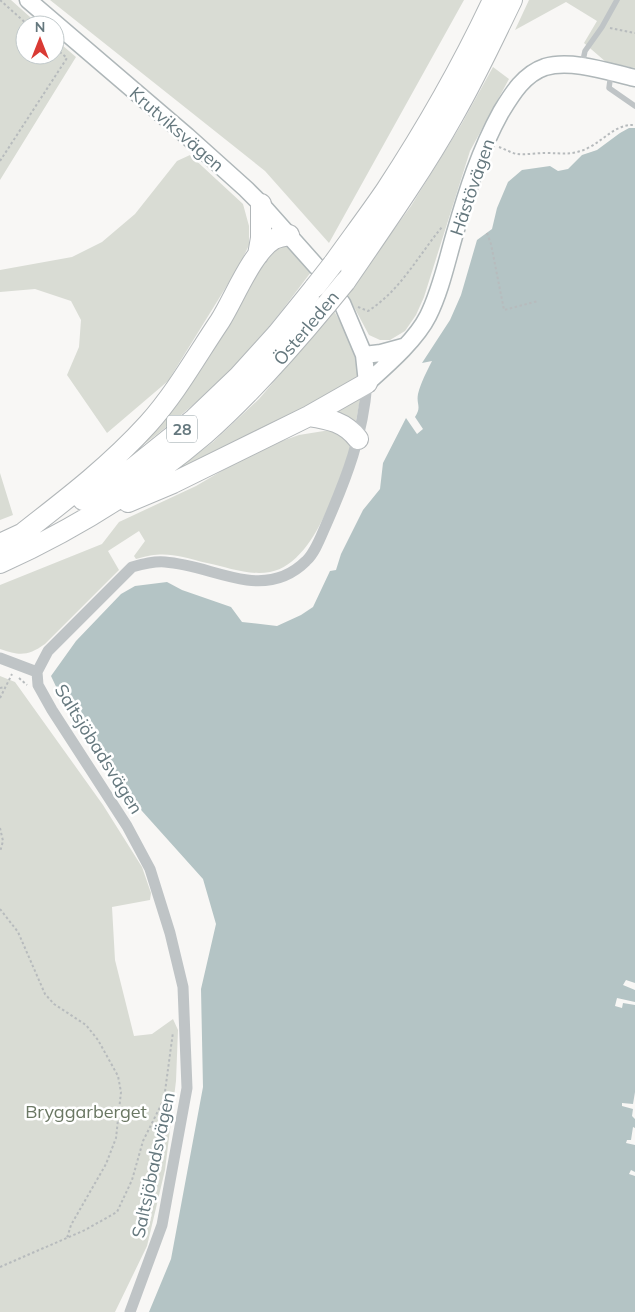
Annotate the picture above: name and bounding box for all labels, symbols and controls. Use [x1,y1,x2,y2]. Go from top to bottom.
north arrow [15,15,65,65]
text: N [35,18,45,36]
street label: Krutviksvägen [125,82,229,176]
street label: Hästövägen [445,135,499,239]
street label: Österleden [268,286,344,370]
road number: 28 [167,416,197,442]
street label: Saltsjöbadsvägen [50,680,148,818]
street label: Saltsjöbadsvägen [126,1090,180,1240]
park label: Bryggarberget [25,1100,147,1123]

